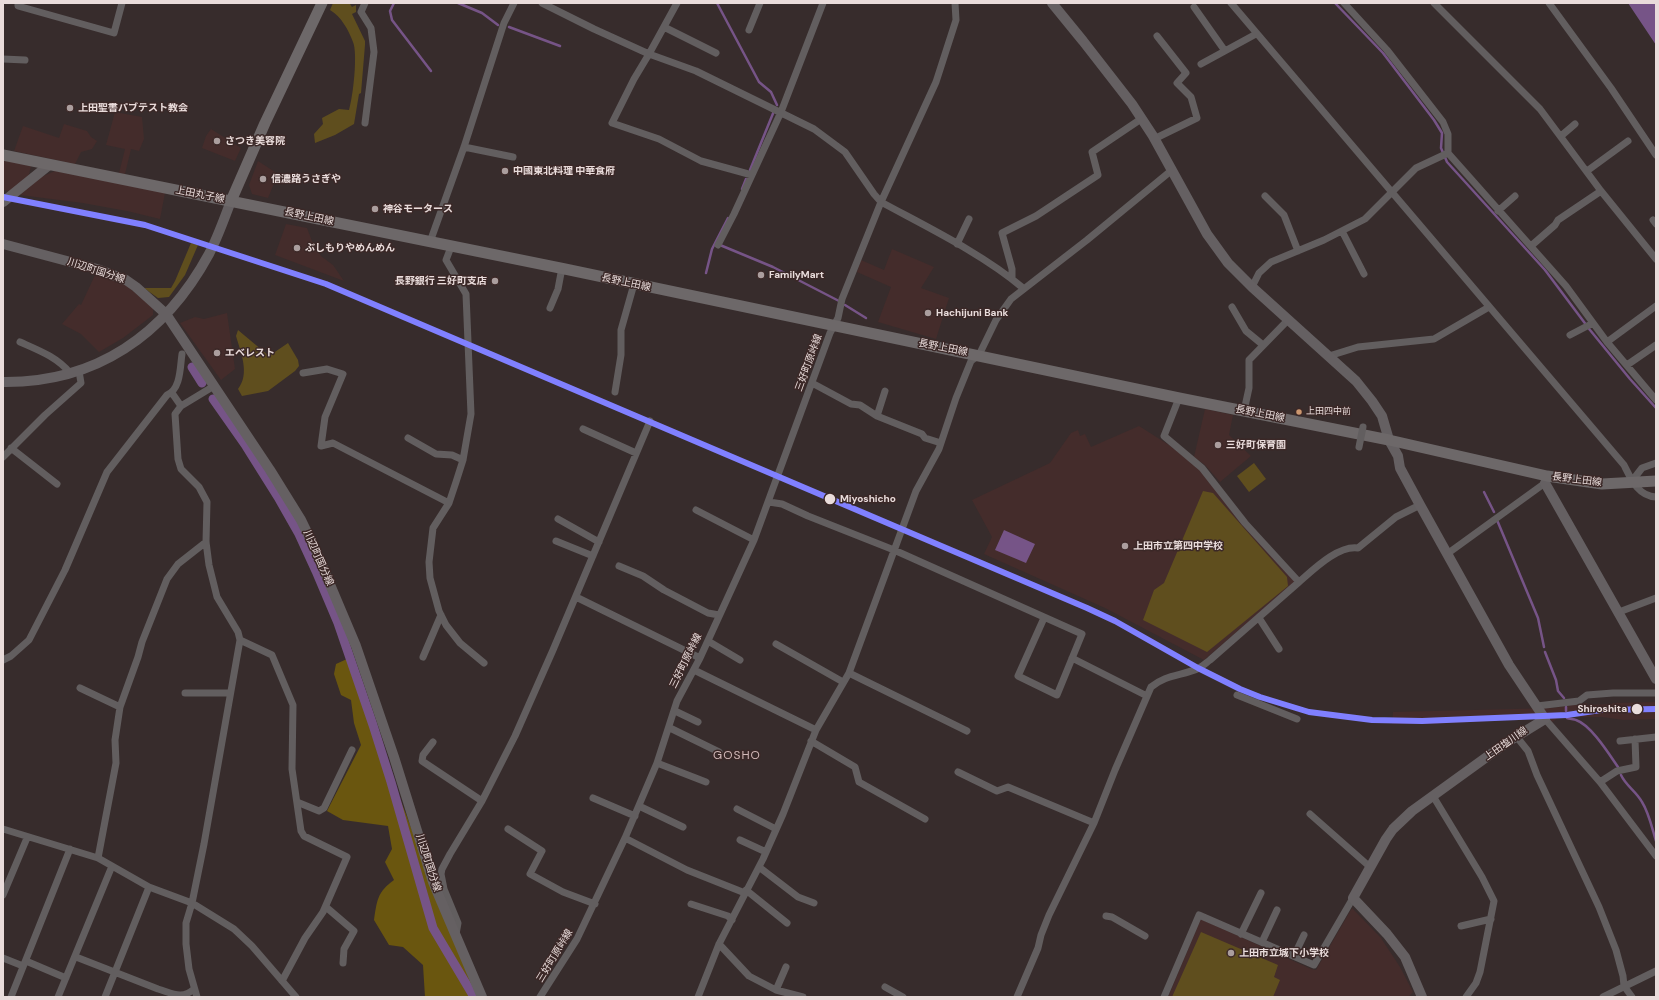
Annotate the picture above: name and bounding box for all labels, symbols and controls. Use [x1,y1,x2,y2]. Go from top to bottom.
place label: 上田聖書パブテスト教会 [78,102,188,114]
marker: 上田聖書パブテスト教会 [65,103,75,113]
place label: さつき美容院 [225,135,285,147]
marker: さつき美容院 [212,136,222,146]
place label: 中國東北料理 中華食府 [513,165,615,177]
marker: 中國東北料理 中華食府 [500,166,510,176]
place label: 信濃路うさぎや [271,173,341,185]
marker: 信濃路うさぎや [258,174,268,184]
street label: 上田丸子線 [174,184,226,206]
place label: 神谷モータース [383,203,453,215]
marker: 神谷モータース [370,204,380,214]
street label: 長野上田線 [283,206,335,228]
place label: ぶしもりやめんめん [305,242,395,254]
marker: ぶしもりやめんめん [292,243,302,253]
street label: 川辺町国分線 [66,256,126,286]
place label: FamilyMart [769,269,824,281]
marker: FamilyMart [756,270,766,280]
street label: 長野上田線 [600,272,652,294]
place label: 長野銀行 三好町支店 [395,275,487,287]
marker: 長野銀行 三好町支店 [490,276,500,286]
place label: Hachijuni Bank [936,307,1008,319]
marker: Hachijuni Bank [923,308,933,318]
street label: 三好町原峠線 [793,333,825,393]
street label: 長野上田線 [917,337,969,359]
place label: エベレスト [225,347,275,359]
marker: エベレスト [212,348,222,358]
street label: 長野上田線 [1234,403,1286,425]
marker: 上田四中前 [1294,407,1304,417]
place label: 上田四中前 [1306,407,1351,417]
place label: 三好町保育園 [1226,439,1286,451]
marker: 三好町保育園 [1213,440,1223,450]
street label: 長野上田線 [1551,471,1603,489]
marker: Miyoshicho [823,492,837,506]
place label: Miyoshicho [840,493,896,505]
street label: 川辺町国分線 [300,528,336,588]
place label: 上田市立第四中学校 [1133,540,1223,552]
marker: 上田市立第四中学校 [1120,541,1130,551]
street label: 三好町原峠線 [667,631,705,691]
marker: Shiroshita [1630,702,1644,716]
place label: Shiroshita [1577,703,1627,715]
street label: 上田塩川線 [1482,725,1530,763]
district label: GOSHO [713,749,761,763]
street label: 川辺町国分線 [413,833,443,893]
street label: 三好町原峠線 [534,927,576,985]
place label: 上田市立城下小学校 [1239,947,1329,959]
marker: 上田市立城下小学校 [1226,948,1236,958]

